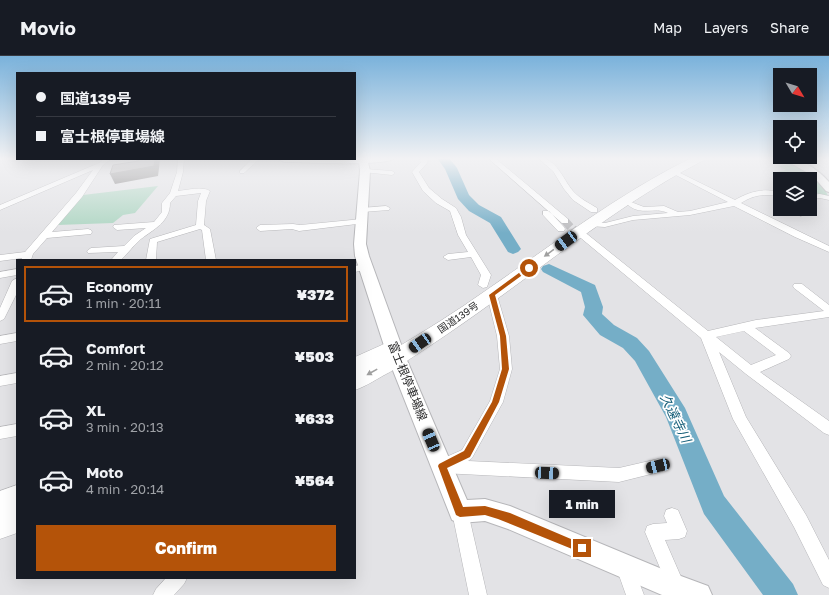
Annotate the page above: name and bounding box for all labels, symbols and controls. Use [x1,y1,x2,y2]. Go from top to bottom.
text: Movio [20,16,76,39]
text: Map [653,19,682,36]
text: Layers [704,19,748,36]
text: Share [770,19,809,36]
north arrow [773,68,817,112]
map controls [773,68,817,216]
text: 国道139号 [60,89,131,107]
button: locate [773,120,817,164]
text: 富士根停車場線 [60,127,165,145]
button: layers [773,172,817,216]
car [553,229,579,253]
one-way arrow [544,249,555,257]
route start [520,259,538,277]
icon: car [38,276,74,312]
text: Economy [86,277,153,295]
text: ¥372 [296,285,334,303]
text: 1 min · 20:11 [86,295,161,311]
street label: 国道139号 [435,299,481,335]
car [407,331,433,355]
icon: car [38,338,74,374]
text: Comfort [86,339,145,357]
street label: 富士根停車場線 [385,339,431,423]
text: ¥503 [295,347,334,365]
text: 2 min · 20:12 [86,357,164,373]
one-way arrow [366,369,378,376]
water label: 久遠寺川 [657,391,695,447]
icon: car [38,400,74,436]
text: XL [86,401,105,419]
text: ¥633 [295,409,334,427]
text: 3 min · 20:13 [86,419,164,435]
car [421,427,441,453]
car [645,457,671,475]
icon: car [38,462,74,498]
text: Moto [86,463,123,481]
car [535,466,559,480]
text: ¥564 [295,471,334,489]
text: 4 min · 20:14 [86,481,164,497]
callout: 1 min [549,490,615,518]
text: 1 min [565,496,599,512]
button: Confirm [36,525,336,571]
route end [573,539,591,557]

